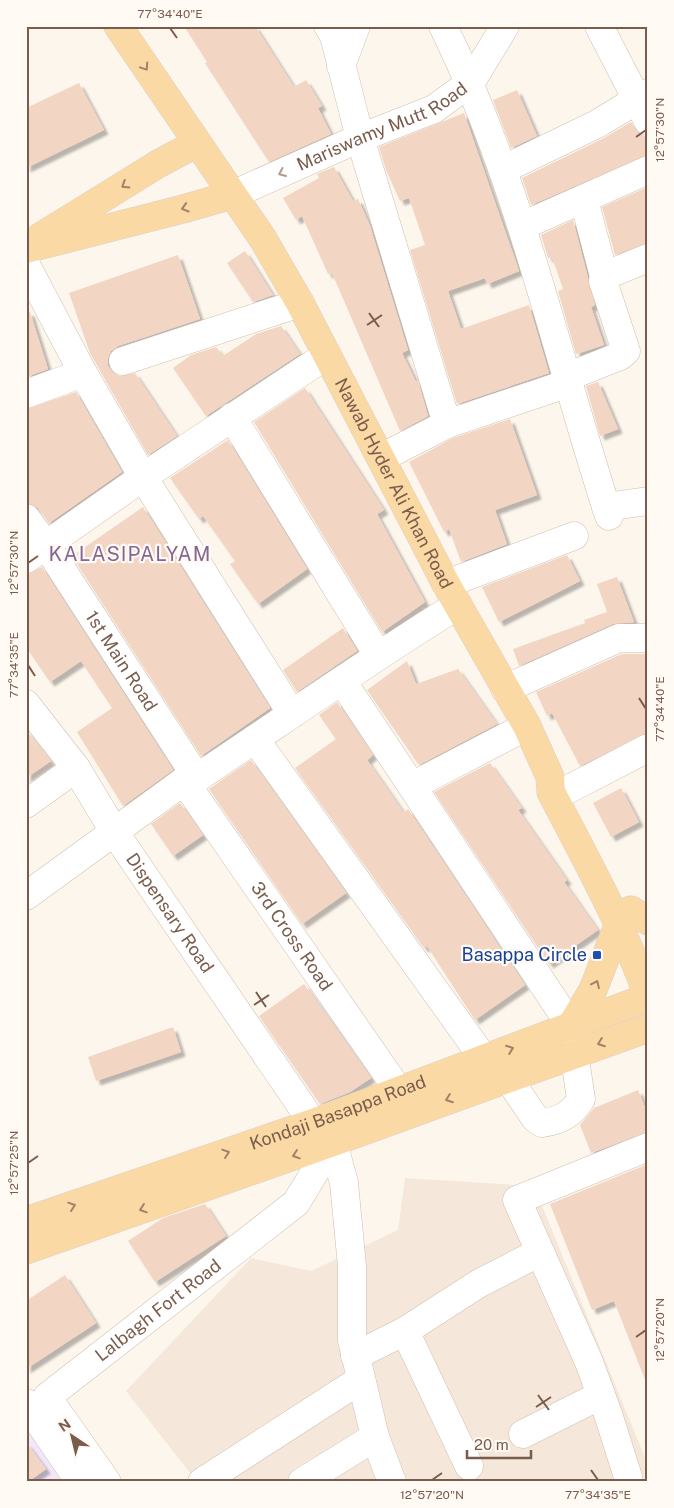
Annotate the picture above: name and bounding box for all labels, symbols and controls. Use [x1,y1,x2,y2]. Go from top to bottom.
text: 77°34'40"E [137,7,203,21]
one-way arrow [139,61,149,70]
street label: Mariswamy Mutt Road [293,77,471,175]
text: 12°57'30"N [653,98,667,162]
one-way arrow [278,166,287,177]
one-way arrow [121,178,130,188]
one-way arrow [182,203,190,213]
street label: Nawab Hyder Ali Khan Road [331,374,458,592]
text: 12°57'30"N [7,531,21,595]
district label: KALASIPALYAM [49,542,211,566]
street label: 1st Main Road [81,607,162,715]
text: 77°34'35"E [7,632,21,698]
text: 77°34'40"E [653,676,667,742]
street label: Dispensary Road [122,849,218,977]
street label: 3rd Cross Road [247,877,337,995]
place label: Basappa Circle [462,944,587,965]
marker: Basappa Circle [591,949,603,961]
one-way arrow [589,980,600,989]
one-way arrow [598,1037,606,1047]
one-way arrow [505,1045,514,1055]
street label: Kondaji Basappa Road [247,1071,429,1154]
one-way arrow [445,1093,454,1103]
text: 12°57'25"N [7,1131,21,1195]
one-way arrow [221,1149,230,1159]
one-way arrow [293,1149,301,1159]
one-way arrow [68,1201,76,1211]
one-way arrow [139,1203,148,1213]
street label: Lalbagh Fort Road [91,1255,225,1365]
text: 12°57'20"N [653,1298,667,1362]
north arrow [48,1410,98,1460]
text: N [55,1416,74,1435]
scale bar [467,1428,530,1460]
text: 20 m [474,1436,509,1453]
text: 12°57'20"N [400,1488,464,1502]
text: 77°34'35"E [565,1488,631,1502]

